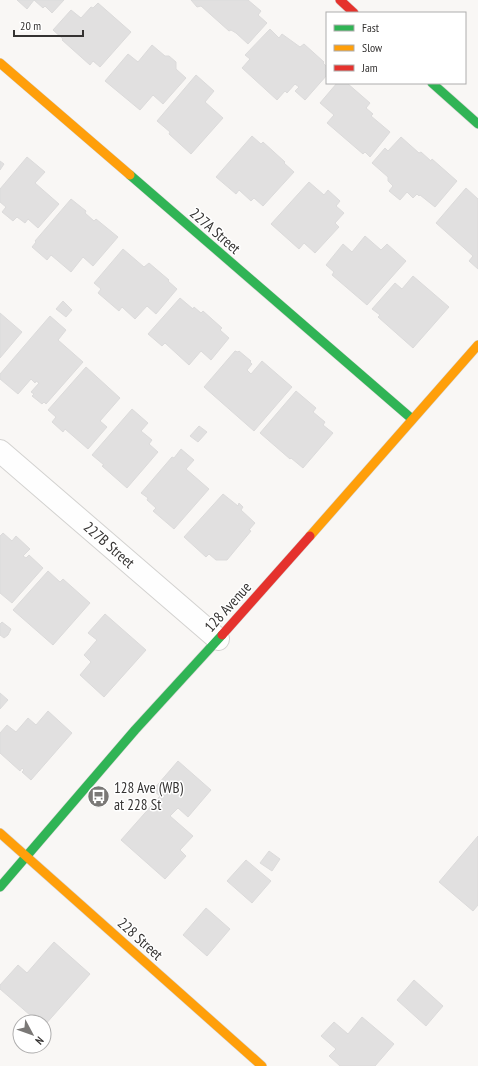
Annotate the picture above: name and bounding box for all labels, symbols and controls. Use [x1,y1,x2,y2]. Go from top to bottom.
scale bar [14,12,83,38]
legend [326,12,466,84]
text: 20 m [20,18,41,33]
text: Fast [362,20,380,35]
text: Slow [362,40,383,55]
text: Jam [361,60,378,75]
street label: 227A Street [186,203,245,258]
street label: 227B Street [80,517,139,572]
street label: 128 Avenue [200,578,255,636]
place label: 128 Ave (WB) at 228 St [114,778,183,814]
bus stop icon: 128 Ave (WB) at 228 St [85,784,111,810]
street label: 228 Street [114,913,167,964]
north arrow [12,1014,52,1054]
text: N [32,1034,47,1047]

